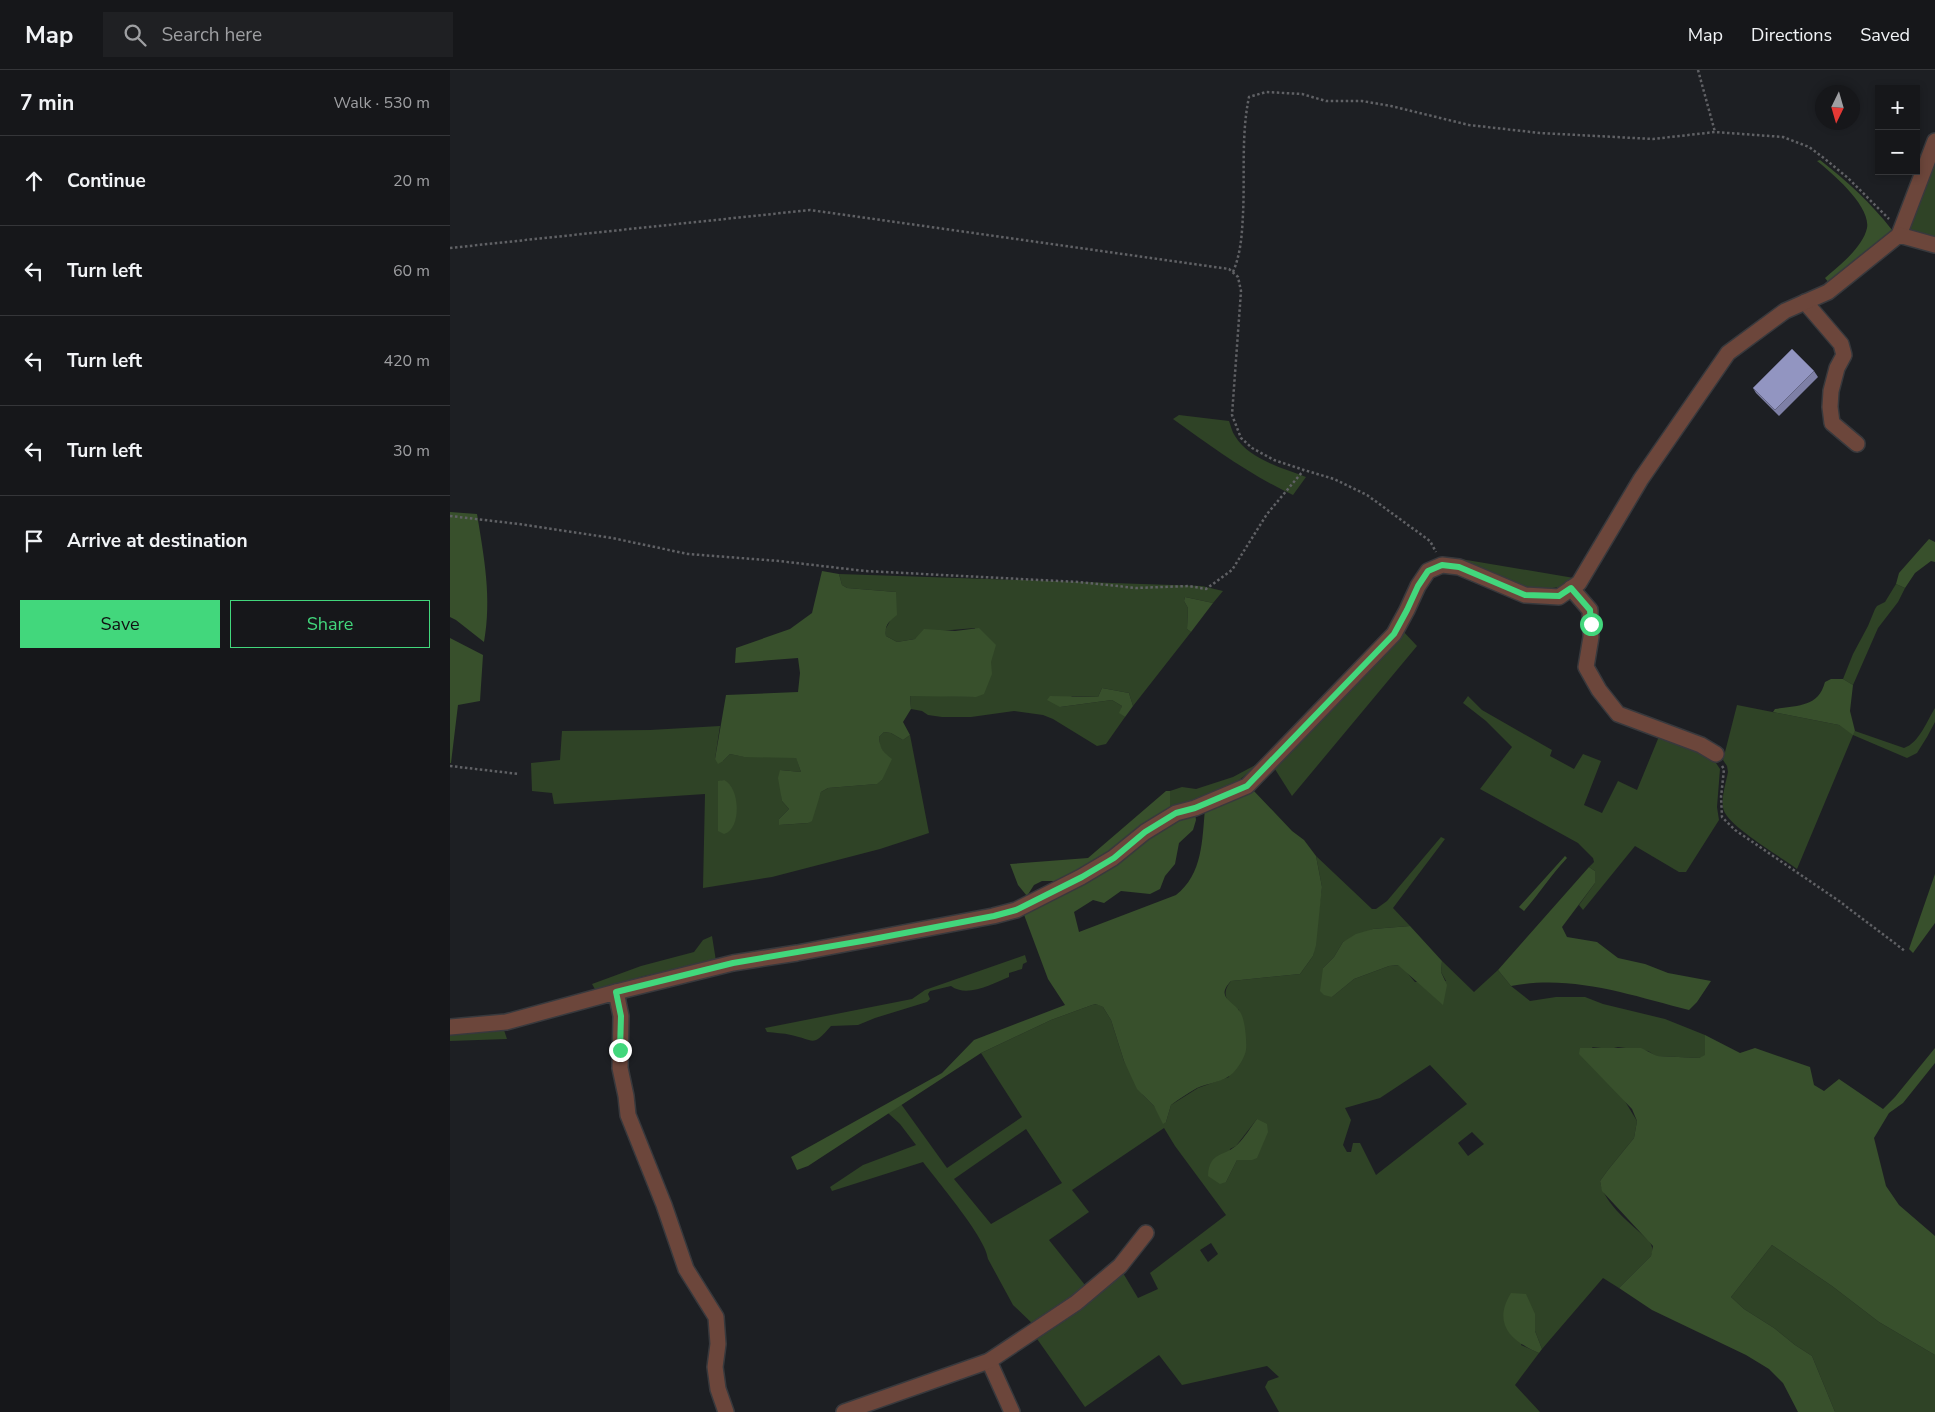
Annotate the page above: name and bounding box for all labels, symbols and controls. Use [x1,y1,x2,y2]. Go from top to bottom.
search box [103,12,453,57]
text: Map [25,19,73,51]
icon: search [121,21,149,49]
text: Search here [161,22,262,48]
text: Map [1688,23,1723,47]
text: Directions [1751,23,1832,47]
text: Saved [1860,23,1910,47]
north arrow [1815,85,1860,130]
map controls [1875,85,1920,175]
button: + [1875,85,1920,130]
text: 7 min [20,89,74,117]
text: Walk · 530 m [334,92,430,114]
button: − [1875,130,1920,175]
icon: ahead [20,167,48,195]
text: Continue [67,168,146,194]
text: 20 m [393,170,430,192]
icon: left [20,257,48,285]
text: Turn left [67,258,142,284]
text: 60 m [393,260,430,282]
icon: left [20,347,48,375]
text: Turn left [67,348,142,374]
text: 420 m [383,350,430,372]
icon: left [20,437,48,465]
text: Turn left [67,438,142,464]
text: 30 m [393,440,430,462]
icon: arrive [20,527,48,555]
text: Arrive at destination [67,528,248,554]
button: Save [20,600,220,648]
button: Share [230,600,430,648]
route start [1580,613,1603,636]
route end [609,1039,632,1062]

